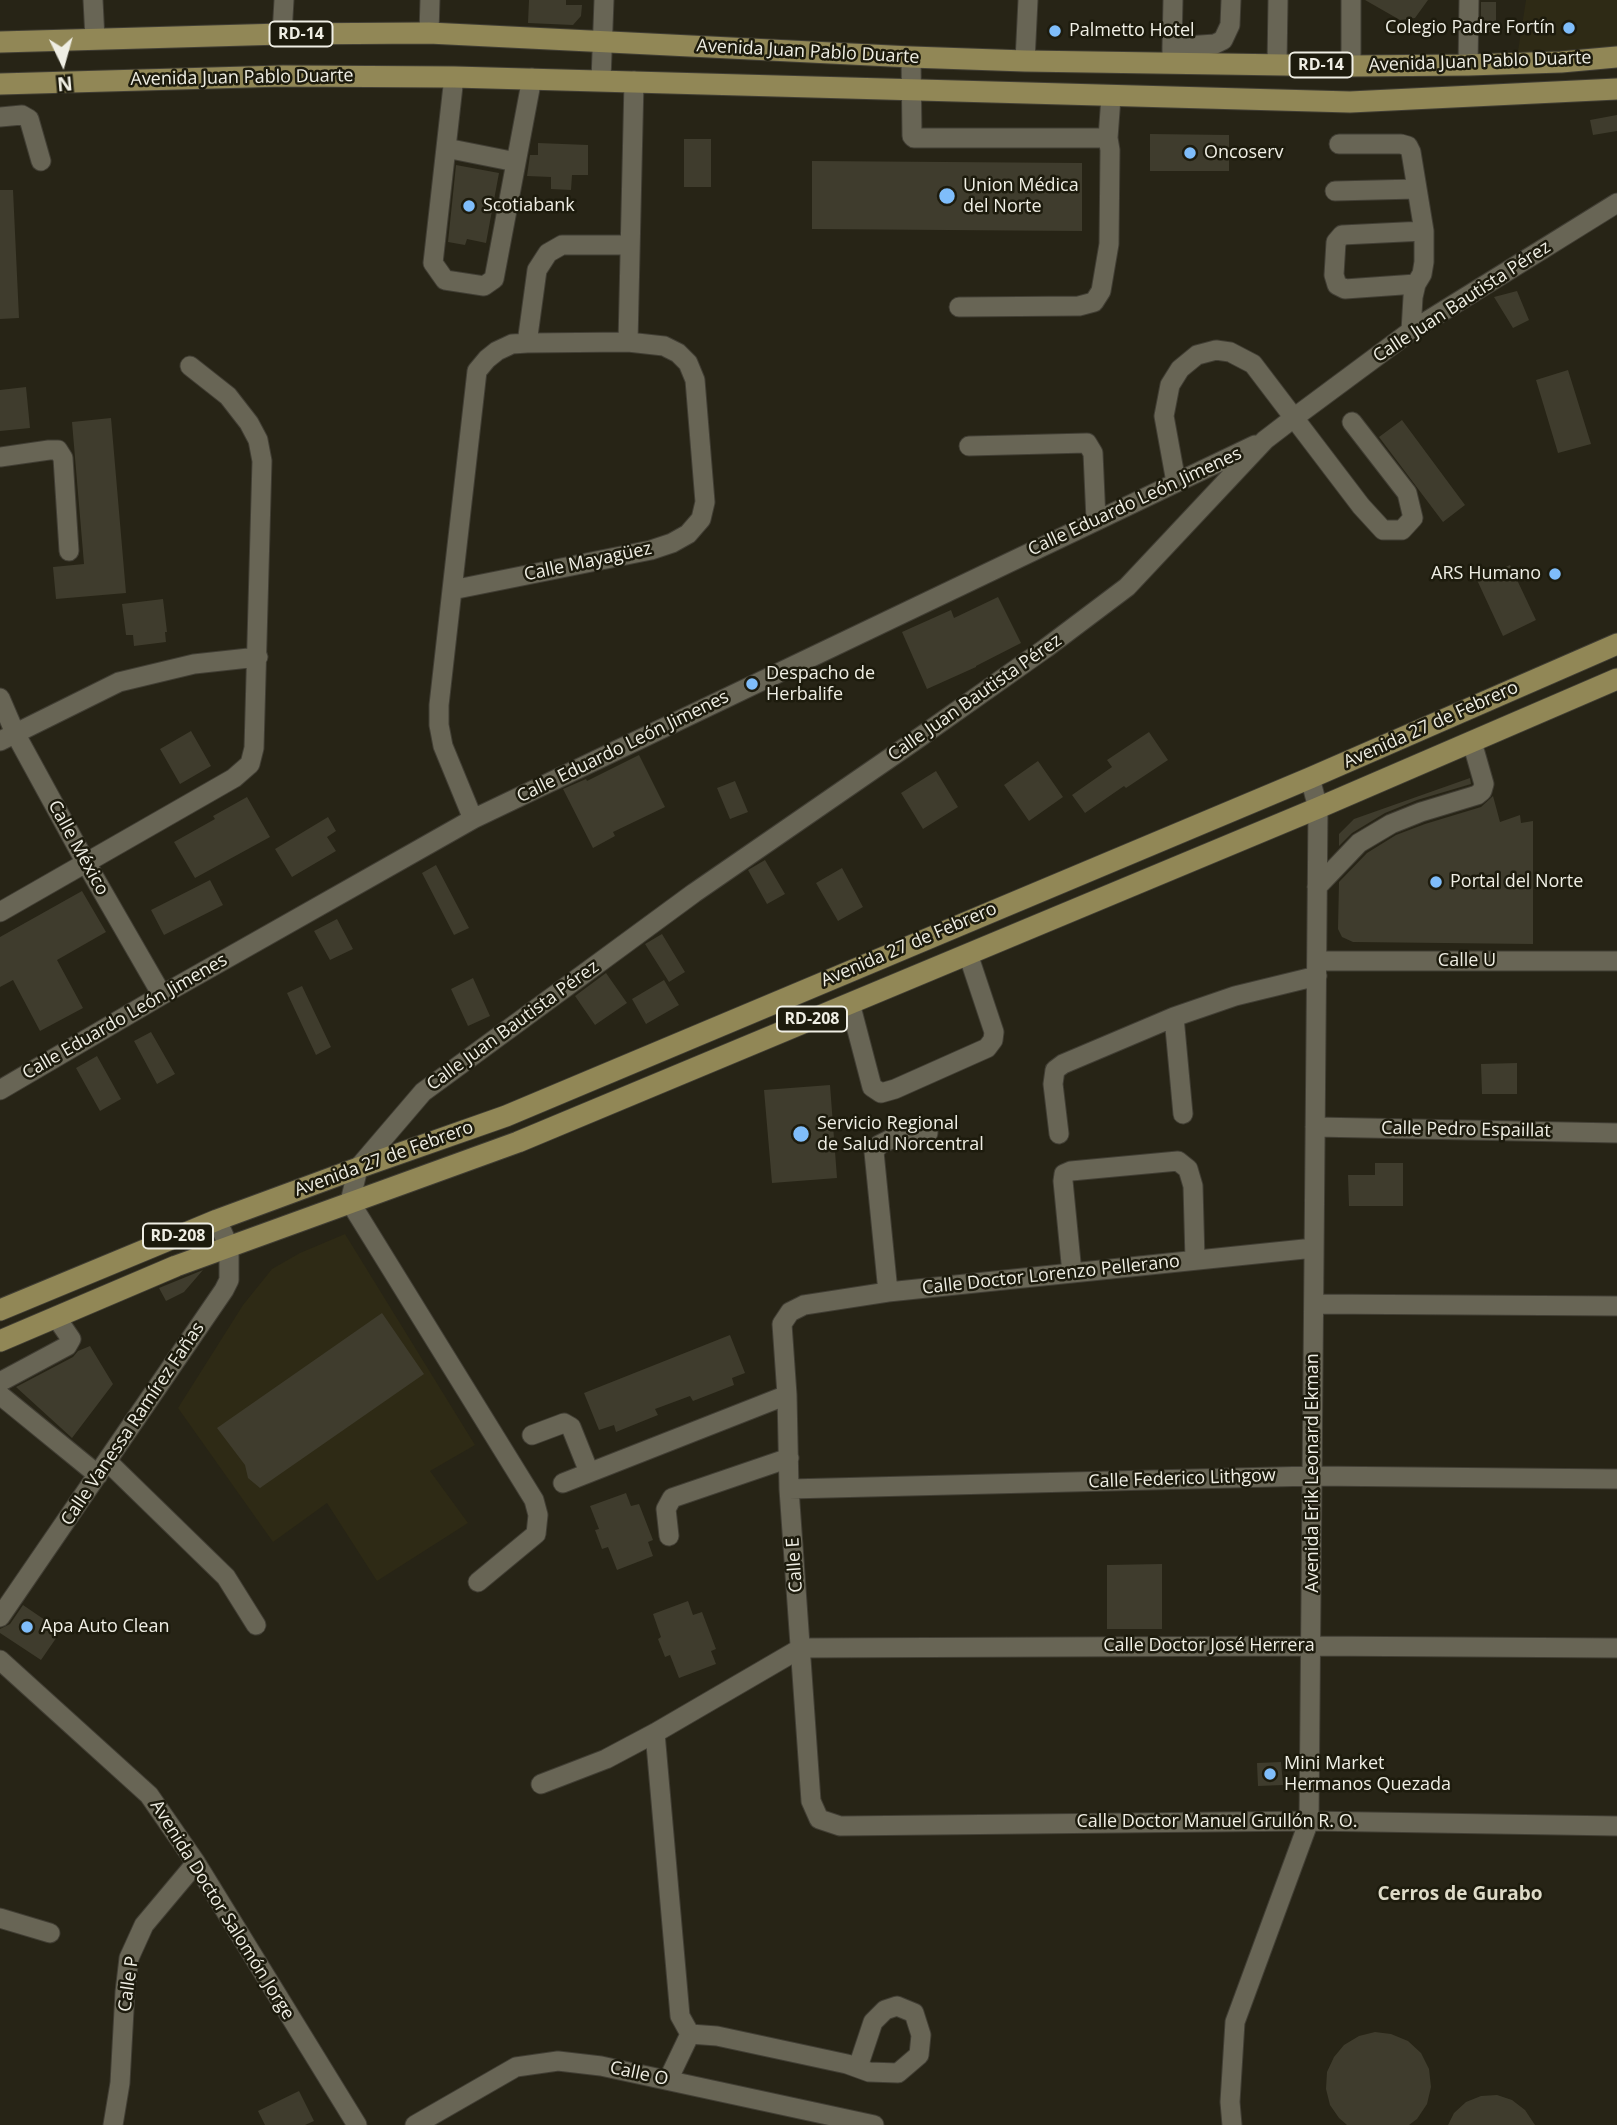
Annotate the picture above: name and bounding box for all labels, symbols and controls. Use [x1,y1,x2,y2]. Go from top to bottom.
place label: Colegio Padre Fortín [1385,17,1555,39]
place label: Palmetto Hotel [1069,20,1195,42]
marker: Colegio Padre Fortín [1561,20,1577,36]
road number: RD-14 [270,22,332,46]
marker: Palmetto Hotel [1047,23,1063,39]
north arrow [28,28,98,98]
street label: Avenida Juan Pablo Duarte [696,35,920,69]
street label: Avenida Juan Pablo Duarte [1368,47,1592,77]
road number: RD-14 [1290,53,1352,78]
street label: Avenida Juan Pablo Duarte [130,65,354,91]
text: N [56,70,74,98]
place label: Oncoserv [1204,142,1284,164]
marker: Oncoserv [1182,145,1198,161]
place label: Union Médica del Norte [963,175,1079,218]
marker: Union Médica del Norte [937,186,957,206]
place label: Scotiabank [483,195,575,217]
marker: Scotiabank [461,198,477,214]
street label: Calle Juan Bautista Pérez [1369,237,1555,367]
street label: Calle Eduardo León Jimenes [1025,443,1245,561]
street label: Calle Mayagüez [522,538,654,586]
place label: ARS Humano [1431,563,1541,585]
marker: ARS Humano [1547,566,1563,582]
street label: Calle Juan Bautista Pérez [884,630,1066,766]
place label: Despacho de Herbalife [766,663,875,706]
marker: Despacho de Herbalife [744,676,760,692]
street label: Avenida 27 de Febrero [1340,677,1522,773]
street label: Calle Eduardo León Jimenes [514,686,732,808]
street label: Calle México [43,797,113,899]
place label: Portal del Norte [1450,871,1583,893]
marker: Portal del Norte [1428,874,1444,890]
street label: Avenida 27 de Febrero [818,898,1000,992]
street label: Calle Eduardo León Jimenes [19,949,231,1085]
street label: Calle U [1438,950,1496,972]
street label: Calle Juan Bautista Pérez [423,956,603,1096]
road number: RD-208 [777,1007,847,1032]
place label: Servicio Regional de Salud Norcentral [817,1113,984,1156]
street label: Avenida 27 de Febrero [292,1117,476,1201]
street label: Calle Pedro Espaillat [1381,1118,1551,1142]
marker: Servicio Regional de Salud Norcentral [791,1124,811,1144]
road number: RD-208 [143,1224,213,1248]
street label: Calle Doctor Lorenzo Pellerano [921,1251,1181,1299]
street label: Calle Vanessa Ramírez Fañas [57,1318,209,1530]
street label: Avenida Erik Leonard Ekman [1302,1353,1324,1593]
street label: Calle Federico Lithgow [1088,1465,1276,1493]
street label: Calle E [782,1537,808,1593]
place label: Apa Auto Clean [41,1616,169,1638]
marker: Apa Auto Clean [19,1619,35,1635]
street label: Calle Doctor José Herrera [1103,1635,1315,1657]
place label: Mini Market Hermanos Quezada [1284,1753,1451,1796]
marker: Mini Market Hermanos Quezada [1262,1766,1278,1782]
street label: Avenida Doctor Salomón Jorge [145,1796,299,2024]
street label: Calle Doctor Manuel Grullón R. O. [1077,1811,1357,1833]
district label: Cerros de Gurabo [1377,1884,1543,1906]
street label: Calle P [114,1955,144,2013]
street label: Calle O [608,2057,670,2091]

